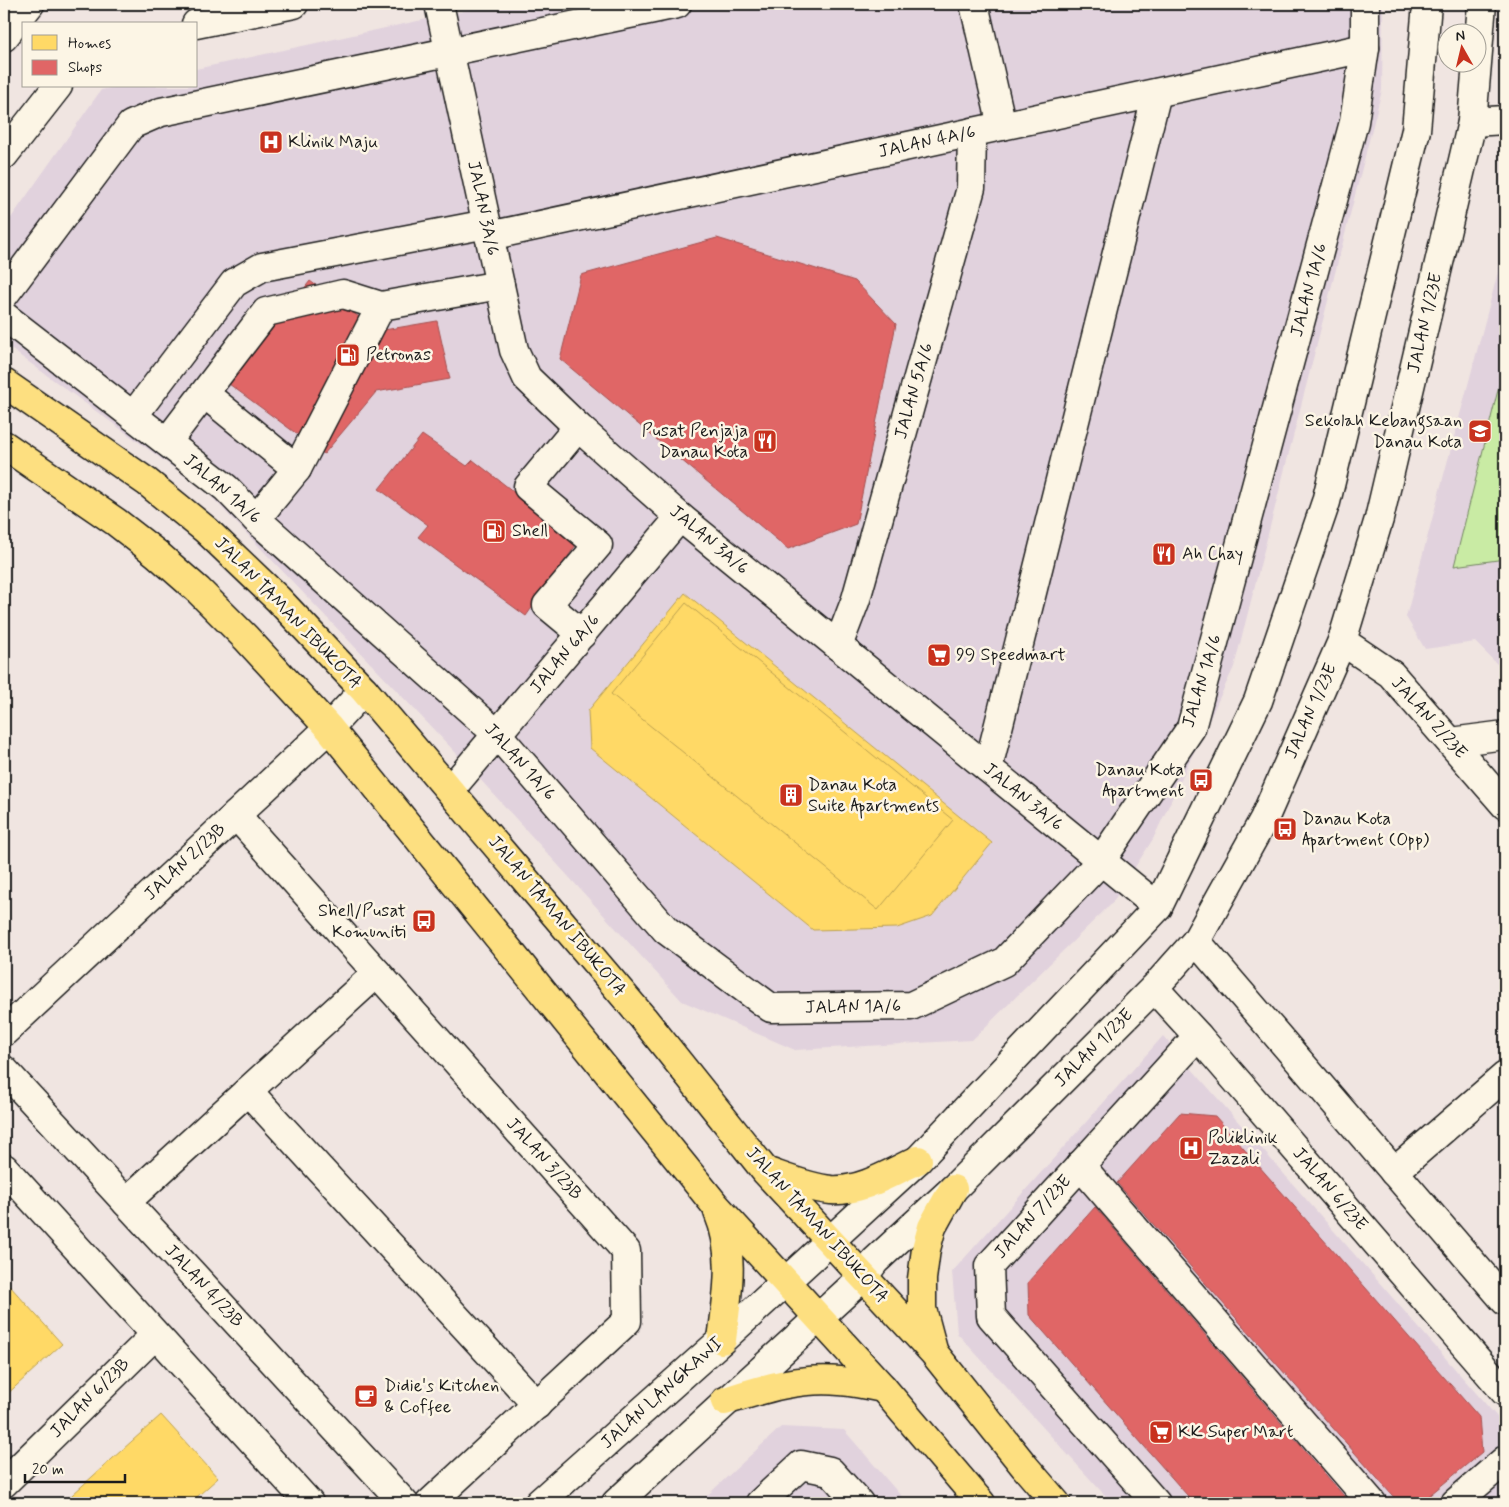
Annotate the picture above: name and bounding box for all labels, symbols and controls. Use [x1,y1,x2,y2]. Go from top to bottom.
legend [22,22,198,88]
north arrow [1436,22,1486,72]
text: N [1454,27,1466,46]
text: Homes [68,34,111,54]
text: Shops [68,58,103,78]
street label: JALAN 4A/6 [876,120,978,164]
hospital icon: Klinik Maju [258,129,284,155]
place label: Klinik Maju [288,130,378,154]
street label: JALAN 3A/6 [461,158,505,258]
street label: JALAN 1A/6 [1285,240,1333,340]
street label: JALAN 1/23E [1402,270,1448,376]
street label: JALAN 5A/6 [889,340,939,442]
fuel station icon: Petronas [335,342,361,368]
place label: Petronas [366,343,431,367]
place label: Sekolah Kebangsaan Danau Kota [1305,409,1462,454]
school or university icon: Sekolah Kebangsaan Danau Kota [1467,418,1493,444]
place label: Pusat Penjaja Danau Kota [642,419,748,464]
restaurant icon: Pusat Penjaja Danau Kota [752,428,778,454]
street label: JALAN 1A/6 [178,448,266,530]
street label: JALAN 3A/6 [664,500,754,580]
fuel station icon: Shell [481,518,507,544]
place label: Shell [512,519,548,543]
street label: JALAN TAMAN IBUKOTA [209,532,367,694]
restaurant icon: Ah Chay [1151,541,1177,567]
place label: Ah Chay [1182,542,1243,566]
street label: JALAN 6A/6 [524,609,606,699]
street label: JALAN 1A/6 [1176,631,1228,731]
supermarket icon: 99 Speedmart [926,642,952,668]
place label: 99 Speedmart [956,643,1066,667]
street label: JALAN 1/23E [1279,659,1343,763]
street label: JALAN 2/23E [1386,672,1472,764]
street label: JALAN 1A/6 [479,718,561,806]
street label: JALAN 3A/6 [978,757,1068,837]
place label: Danau Kota Apartment [1095,758,1184,804]
bus stop icon: Danau Kota Apartment [1188,767,1214,793]
place label: Danau Kota Suite Apartments [808,773,939,819]
building icon: Danau Kota Suite Apartments [778,782,804,808]
place label: Danau Kota Apartment (Opp) [1302,807,1430,853]
bus stop icon: Danau Kota Apartment (Opp) [1272,816,1298,842]
street label: JALAN 2/23B [139,818,231,906]
street label: JALAN TAMAN IBUKOTA [483,831,631,1001]
place label: Shell/Pusat Komuniti [318,899,406,944]
bus stop icon: Shell/Pusat Komuniti [411,908,437,934]
street label: JALAN 1A/6 [805,994,901,1020]
street label: JALAN 1/23E [1049,1003,1139,1093]
street label: JALAN 3/23B [501,1113,587,1205]
place label: Poliklinik Zazali [1208,1126,1278,1171]
hospital icon: Poliklinik Zazali [1178,1135,1204,1161]
street label: JALAN TAMAN IBUKOTA [740,1142,894,1308]
street label: JALAN 6/23E [1287,1142,1373,1236]
street label: JALAN 7/23E [989,1170,1077,1264]
street label: JALAN 4/23B [159,1239,249,1333]
street label: JALAN LANGKAWI [596,1332,728,1454]
street label: JALAN 6/23B [45,1353,135,1443]
place label: Didie's Kitchen & Coffee [384,1374,499,1419]
cafe icon: Didie's Kitchen & Coffee [353,1383,379,1409]
supermarket icon: KK Super Mart [1148,1419,1174,1445]
place label: KK Super Mart [1178,1420,1294,1444]
scale bar [25,1452,125,1484]
text: 20 m [32,1460,64,1480]

